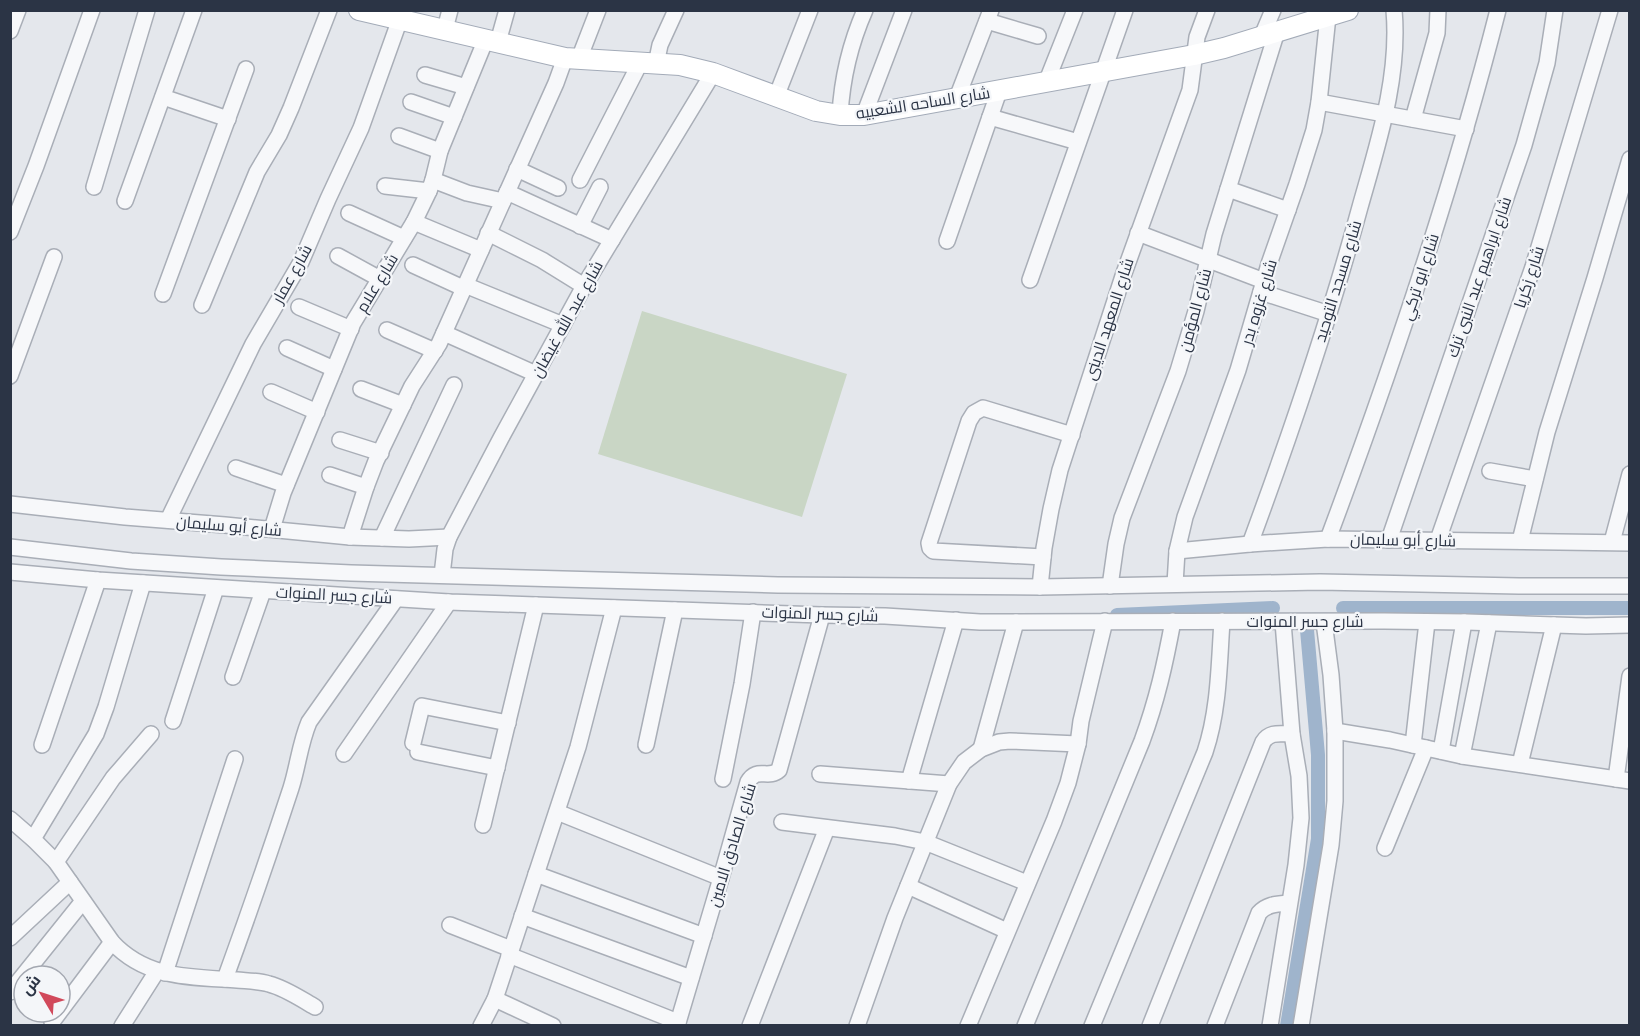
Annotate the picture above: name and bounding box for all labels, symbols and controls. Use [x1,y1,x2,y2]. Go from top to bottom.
street label: شارع الساحه الشعبيه [854,82,992,125]
street label: شارع ابراهيم عبد النبى ترك [1442,194,1517,360]
street label: شارع مسجد التوحيد [1310,218,1367,345]
street label: شارع ابو تركي [1396,231,1447,324]
street label: شارع عمار [267,241,318,309]
street label: شارع زكريا [1509,243,1550,311]
street label: شارع علام [351,250,404,317]
street label: شارع المعهد الدينى [1079,255,1140,383]
street label: شارع عبد الله غيضان [526,257,609,382]
street label: شارع غزوه بدر [1236,257,1283,349]
street label: شارع المؤمن [1174,266,1217,354]
street label: شارع أبو سليمان [175,511,283,542]
street label: شارع أبو سليمان [1350,529,1456,552]
street label: شارع جسر المنوات [275,581,393,610]
street label: شارع جسر المنوات [761,601,879,628]
street label: شارع جسر المنوات [1247,611,1363,633]
street label: شارع الصادق الامين [703,780,762,910]
north arrow [12,964,72,1024]
text: ش [16,970,45,999]

